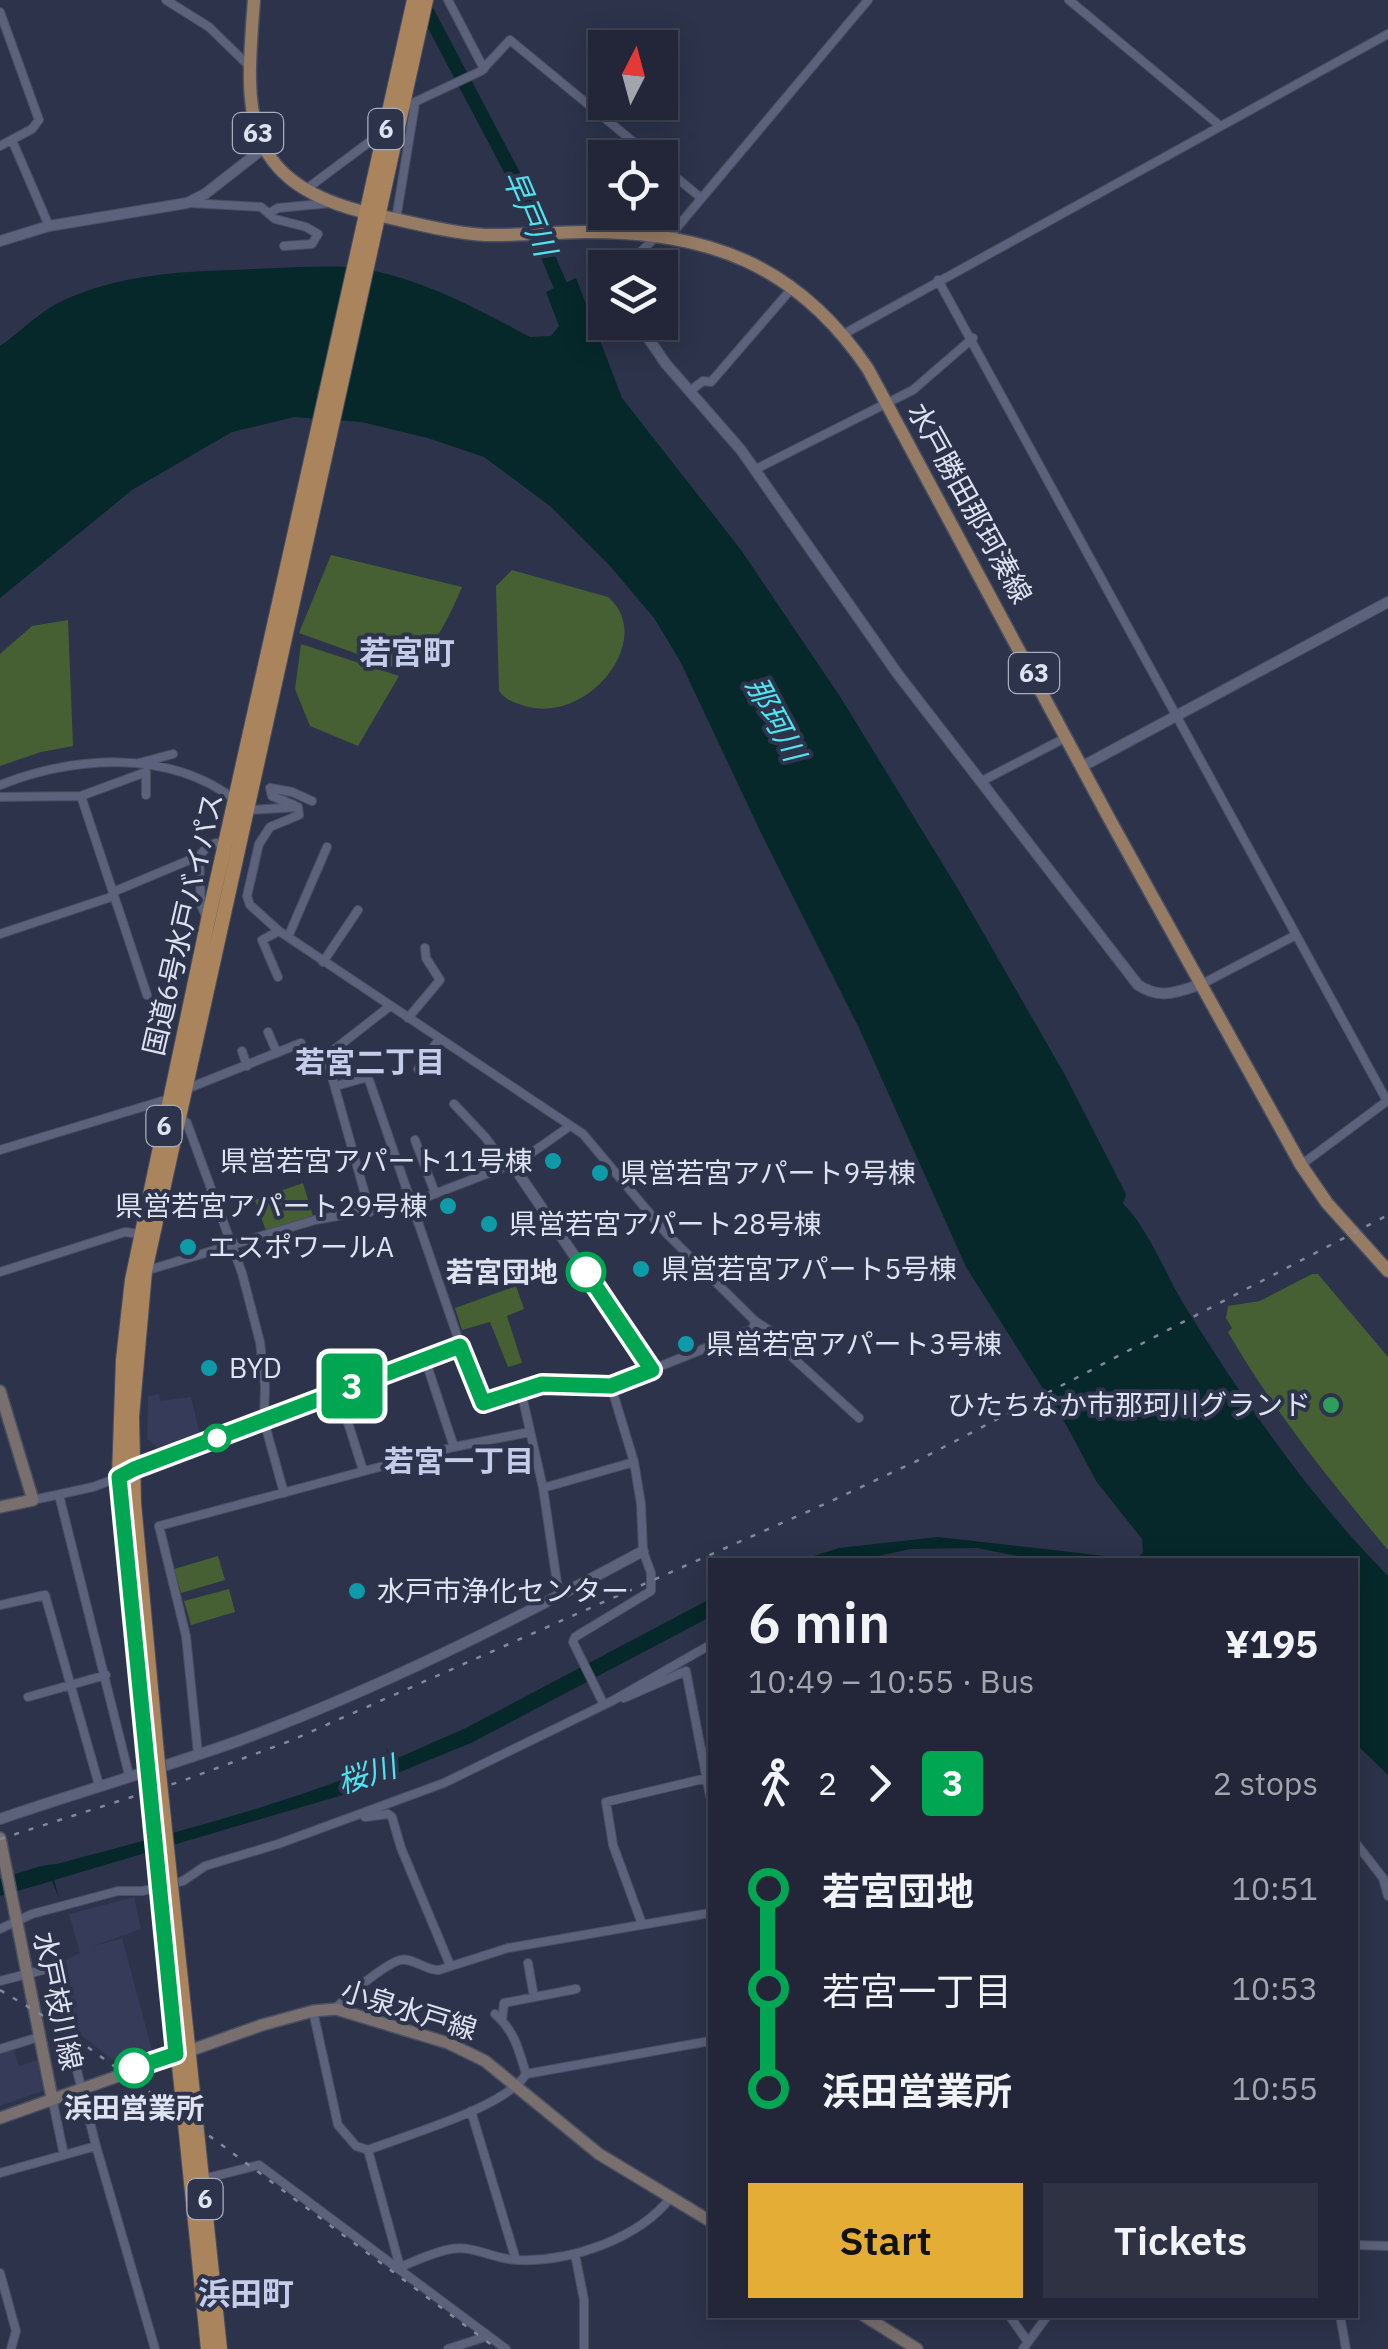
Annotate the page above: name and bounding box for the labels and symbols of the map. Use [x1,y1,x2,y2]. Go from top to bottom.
north arrow [588,30,678,120]
road number: 6 [368,109,404,149]
road number: 63 [233,113,283,153]
water label: 早戸川 [495,163,567,264]
street label: 水戸勝田那珂湊線 [900,396,1041,610]
district label: 若宮町 [359,631,455,673]
road number: 63 [1009,653,1059,693]
water label: 那珂川 [738,669,816,770]
street label: 国道6号水戸バイパス [134,789,231,1059]
district label: 若宮二丁目 [295,1042,445,1081]
road number: 6 [146,1106,182,1146]
place label: 県営若宮アパート11号棟 [220,1142,533,1179]
marker: 県営若宮アパート11号棟 [542,1150,564,1172]
place label: 県営若宮アパート9号棟 [620,1154,916,1191]
marker: 県営若宮アパート9号棟 [589,1162,611,1184]
place label: 県営若宮アパート29号棟 [115,1187,428,1224]
marker: 県営若宮アパート29号棟 [437,1195,459,1217]
place label: 県営若宮アパート28号棟 [509,1205,822,1242]
marker: 県営若宮アパート28号棟 [478,1213,500,1235]
place label: エスポワールA [208,1228,394,1265]
marker: エスポワールA [177,1236,199,1258]
place label: 県営若宮アパート5号棟 [661,1250,957,1287]
place label: 若宮団地 [446,1253,558,1290]
marker: 若宮団地 [567,1253,605,1291]
marker: 県営若宮アパート5号棟 [630,1258,652,1280]
place label: 県営若宮アパート3号棟 [706,1325,1002,1362]
marker: 県営若宮アパート3号棟 [675,1333,697,1355]
place label: BYD [229,1349,282,1386]
line badge: 3 [320,1354,384,1418]
marker: BYD [198,1357,220,1379]
place label: ひたちなか市那珂川グランド [947,1386,1311,1423]
marker: ひたちなか市那珂川グランド [1320,1394,1342,1416]
unlabelled marker [204,1425,230,1451]
district label: 若宮一丁目 [384,1441,534,1480]
place label: 水戸市浄化センター [377,1572,629,1609]
marker: 水戸市浄化センター [346,1580,368,1602]
water label: 桜川 [332,1745,404,1801]
street label: 水戸枝川線 [26,1929,91,2073]
street label: 小泉水戸線 [337,1971,482,2048]
marker: 浜田営業所 [115,2049,153,2087]
place label: 浜田営業所 [64,2089,204,2126]
road number: 6 [188,2179,222,2219]
district label: 浜田町 [198,2272,294,2314]

